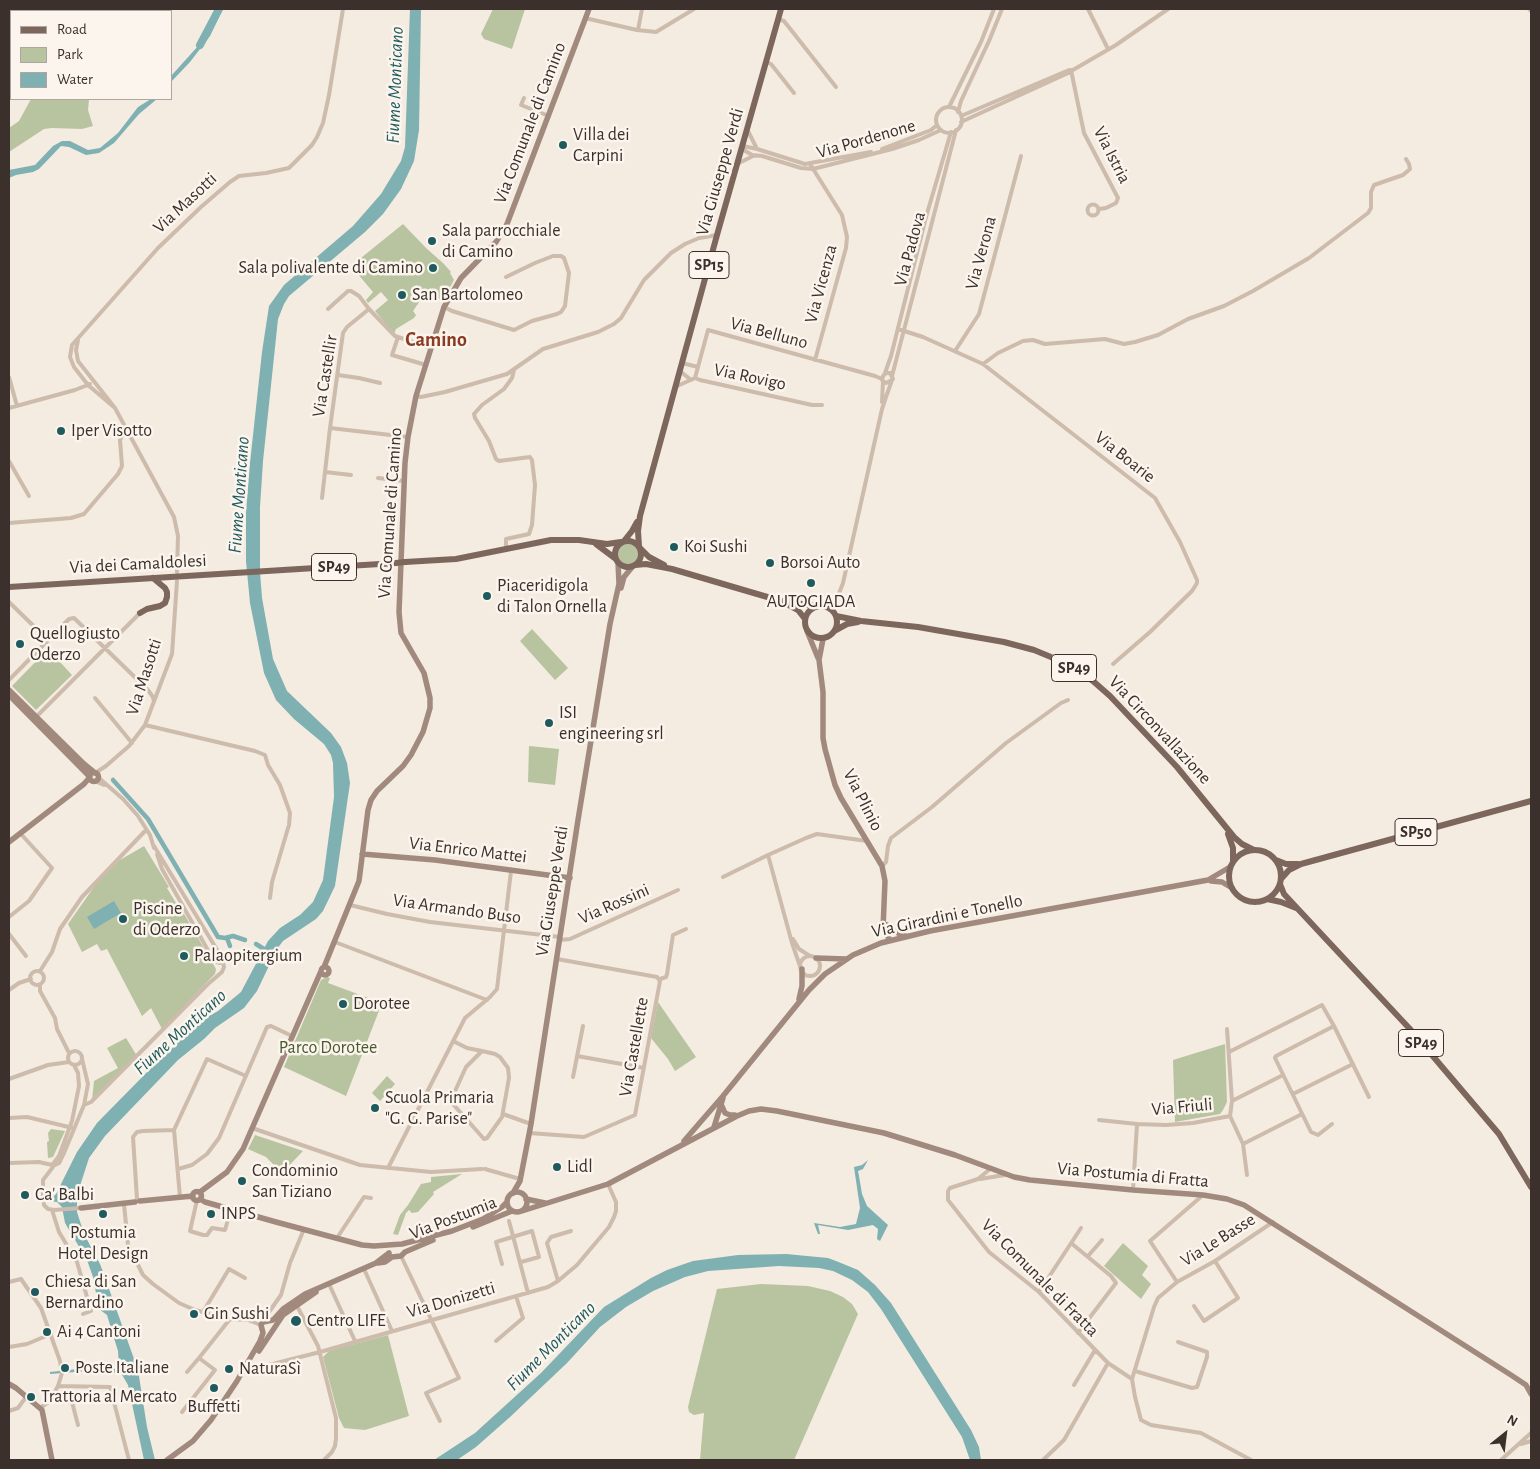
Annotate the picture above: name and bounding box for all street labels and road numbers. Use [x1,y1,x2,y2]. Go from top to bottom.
street label: Via Comunale di Camino [489,39,571,207]
street label: Via Giuseppe Verdi [691,106,749,238]
street label: Via Pordenone [814,115,918,163]
street label: Via Istria [1088,123,1136,187]
street label: Via Masotti [149,168,221,238]
street label: Via Padova [890,209,930,289]
street label: Via Verona [961,214,1001,292]
street label: Via Vicenza [800,242,842,326]
road number: SP15 [689,252,729,278]
street label: Via Belluno [728,312,810,354]
street label: Via Castellir [308,333,342,419]
street label: Via Rovigo [712,359,788,395]
street label: Via Comunale di Camino [373,427,407,599]
street label: Via Boarie [1090,427,1160,487]
street label: Via dei Camaldolesi [69,550,207,578]
road number: SP49 [312,554,356,580]
street label: Via Masotti [121,636,167,718]
road number: SP49 [1052,654,1096,681]
street label: Via Circonvallazione [1104,671,1216,789]
street label: Via Plinio [838,765,888,835]
road number: SP50 [1395,819,1437,846]
street label: Via Giuseppe Verdi [531,824,573,958]
street label: Via Enrico Mattei [408,832,528,868]
street label: Via Rossini [575,879,653,929]
street label: Via Armando Buso [392,889,522,929]
street label: Via Girardini e Tonello [870,889,1024,943]
street label: Via Castellette [615,996,653,1098]
road number: SP49 [1398,1030,1444,1056]
street label: Via Friuli [1151,1094,1213,1120]
street label: Via Postumia di Fratta [1056,1158,1210,1192]
street label: Via Postumia [406,1191,500,1245]
street label: Via Le Basse [1177,1209,1259,1271]
street label: Via Comunale di Fratta [977,1215,1103,1341]
street label: Via Donizetti [404,1277,498,1323]

